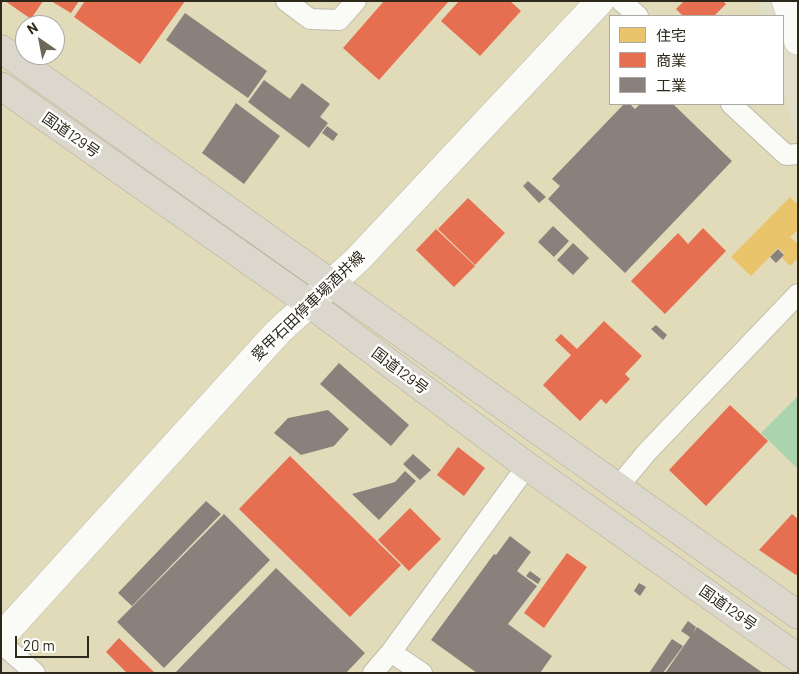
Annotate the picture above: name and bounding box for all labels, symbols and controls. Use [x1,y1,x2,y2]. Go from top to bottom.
north arrow [15,15,65,65]
legend [609,15,784,105]
text: N [24,18,41,38]
text: 住宅 [656,26,686,44]
text: 商業 [656,51,686,69]
text: 工業 [656,76,686,94]
street label: 国道129号 [39,109,103,161]
street label: 愛甲石田停車場酒井線 [248,247,368,365]
street label: 国道129号 [368,344,432,398]
street label: 国道129号 [696,582,760,634]
scale bar [18,626,91,658]
text: 20 m [23,636,55,654]

